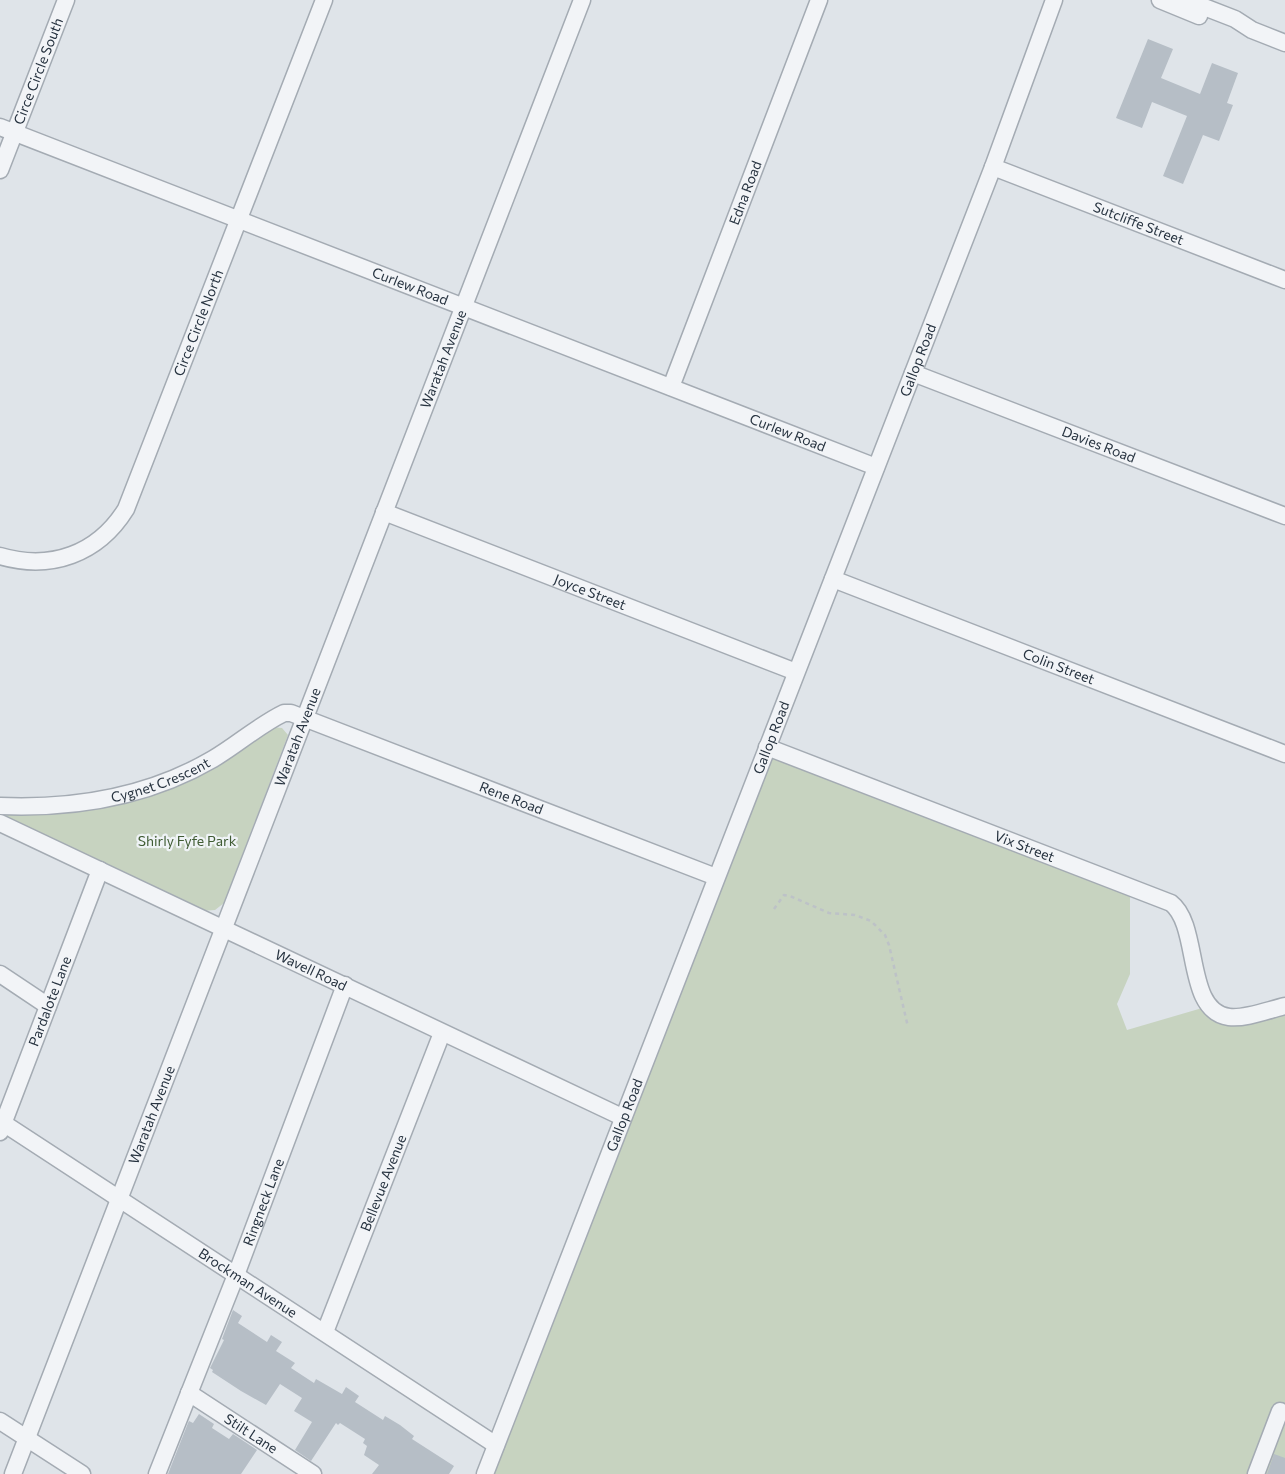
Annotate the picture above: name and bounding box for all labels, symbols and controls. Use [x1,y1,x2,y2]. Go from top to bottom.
street label: Circe Circle South [10,15,66,127]
street label: Edna Road [725,158,765,227]
street label: Sutcliffe Street [1091,198,1187,248]
street label: Curlew Road [370,263,451,308]
street label: Circe Circle North [170,267,226,378]
street label: Waratah Avenue [416,307,470,411]
street label: Gallop Road [896,321,939,399]
street label: Curlew Road [747,410,828,455]
street label: Davies Road [1060,422,1138,466]
street label: Joyce Street [552,570,629,613]
street label: Colin Street [1021,644,1097,688]
street label: Waratah Avenue [270,685,324,788]
street label: Gallop Road [749,699,793,776]
street label: Cygnet Crescent [109,753,213,806]
street label: Rene Road [477,778,546,818]
street label: Vix Street [992,827,1057,865]
park label: Shirly Fyfe Park [138,832,237,849]
street label: Wavell Road [273,945,350,994]
street label: Pardalote Lane [25,954,74,1049]
street label: Waratah Avenue [124,1063,178,1166]
street label: Gallop Road [602,1076,646,1154]
street label: Bellevue Avenue [356,1132,409,1234]
street label: Ringneck Lane [239,1156,287,1248]
street label: Brockman Avenue [196,1244,301,1321]
street label: Stilt Lane [221,1409,281,1457]

